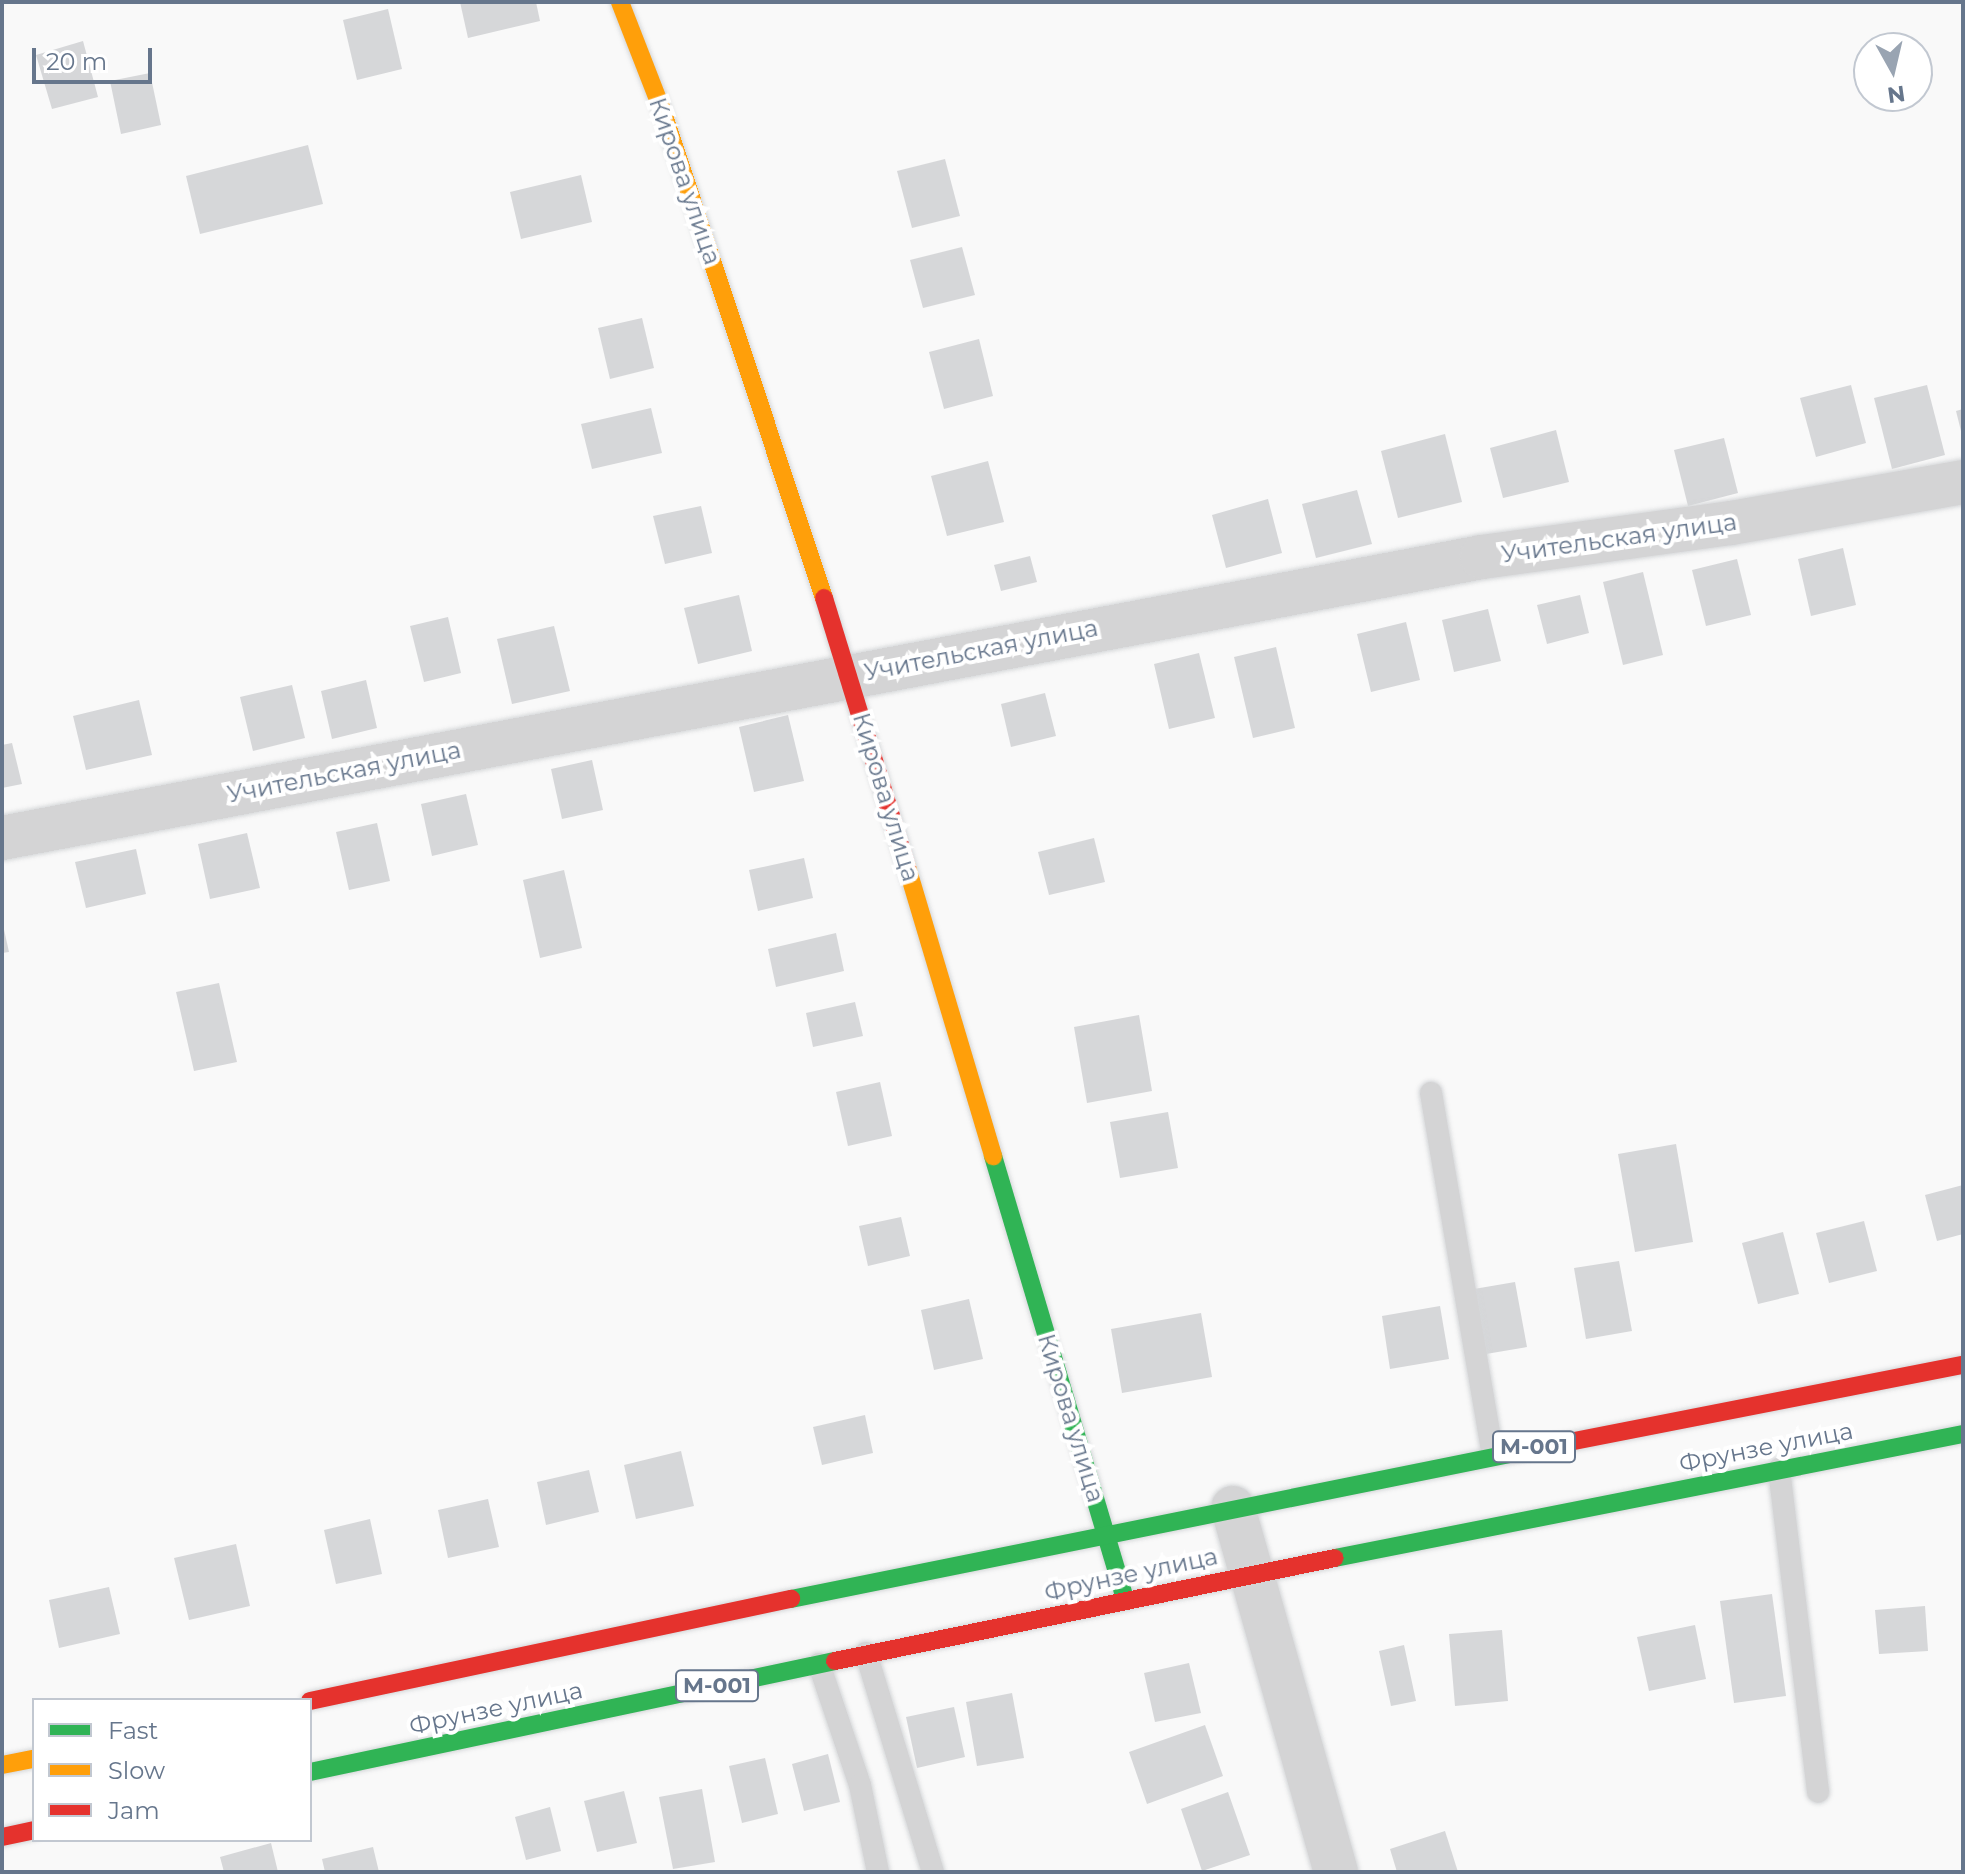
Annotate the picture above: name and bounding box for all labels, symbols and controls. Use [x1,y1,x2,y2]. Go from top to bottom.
scale bar [36,32,156,82]
north arrow [1853,32,1933,112]
text: 20 m [46,47,107,76]
text: N [1885,80,1907,109]
street label: Кирова улица [643,94,727,268]
street label: Учительская улица [1499,507,1739,569]
street label: Учительская улица [862,613,1100,687]
street label: Кирова улица [847,709,925,885]
street label: Учительская улица [225,735,463,809]
street label: Кирова улица [1032,1330,1110,1506]
street label: Фрунзе улица [1677,1416,1855,1478]
road number: M-001 [1492,1429,1576,1465]
street label: Фрунзе улица [1042,1542,1220,1606]
road number: M-001 [675,1668,759,1704]
street label: Фрунзе улица [407,1676,585,1740]
legend [32,1698,312,1842]
text: Fast [108,1716,158,1745]
text: Slow [108,1756,165,1785]
text: Jam [108,1796,160,1825]

